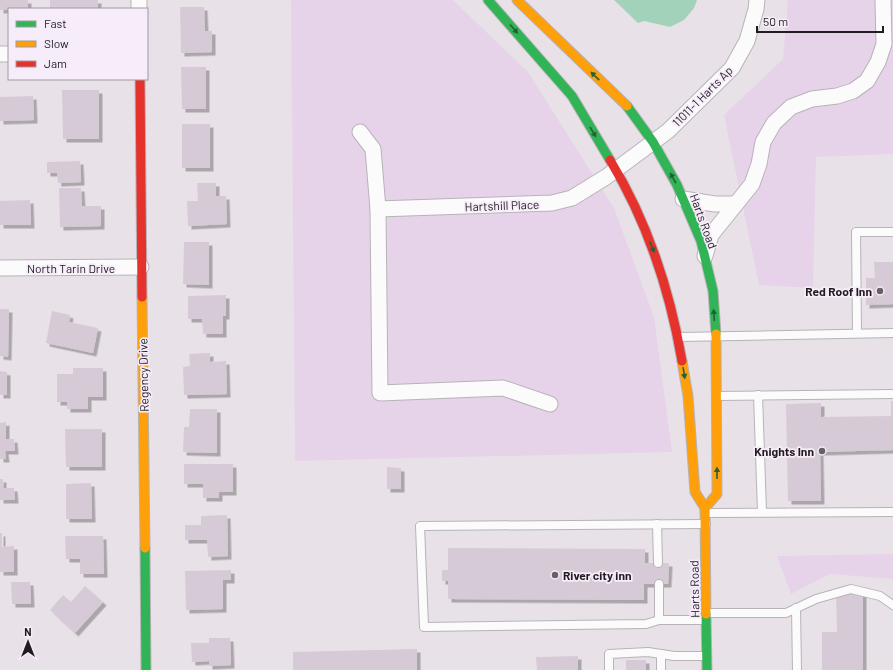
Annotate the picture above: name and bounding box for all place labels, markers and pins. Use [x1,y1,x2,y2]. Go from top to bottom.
place label: Red Roof Inn [805,284,872,298]
marker: Red Roof Inn [875,286,885,296]
place label: Knights Inn [754,444,814,458]
marker: Knights Inn [817,446,827,456]
place label: River city inn [563,568,632,582]
marker: River city inn [550,570,560,580]

